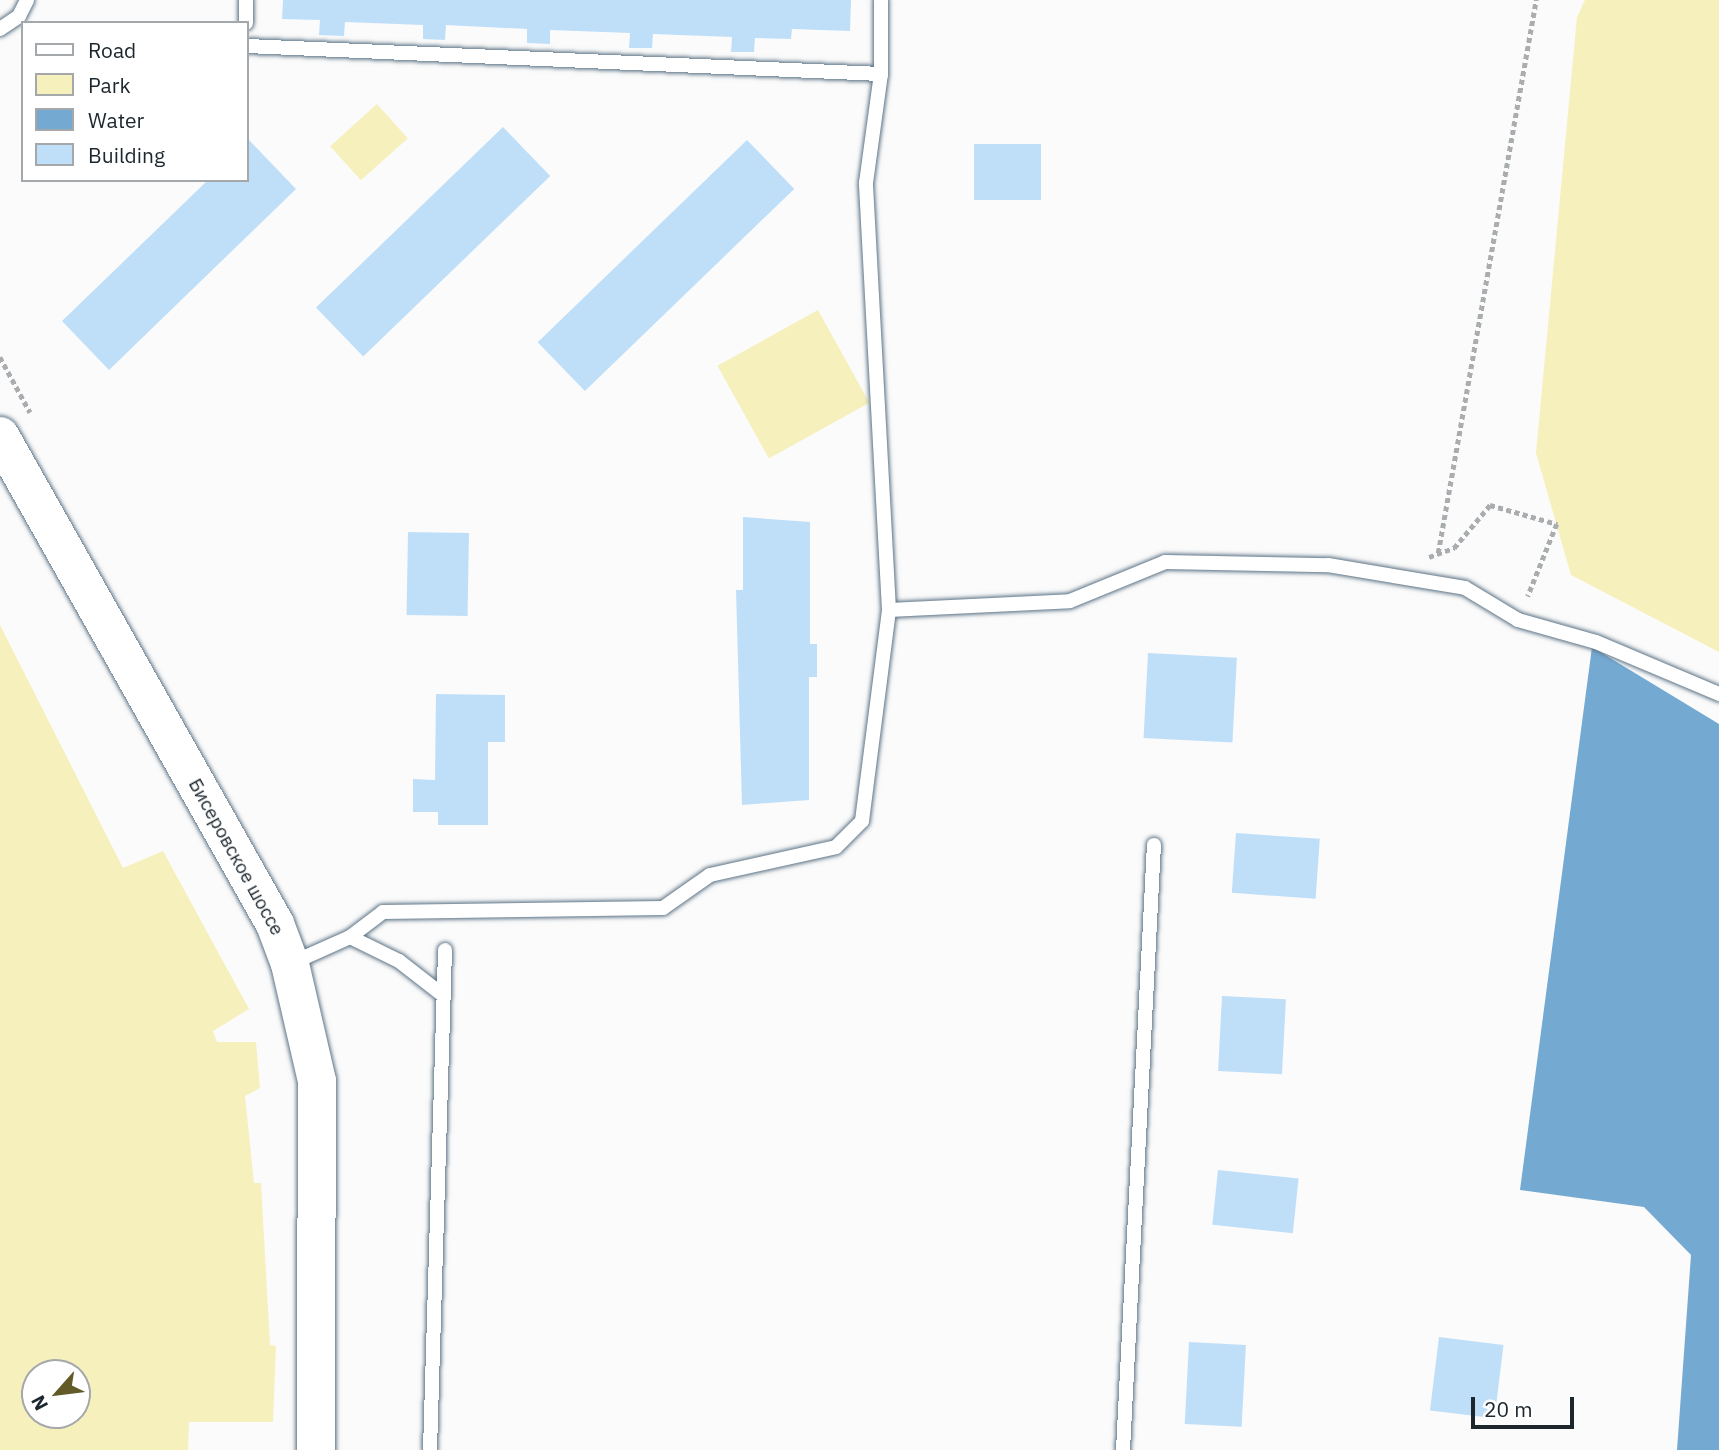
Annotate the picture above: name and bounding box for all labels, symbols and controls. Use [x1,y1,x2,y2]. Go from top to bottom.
legend [21,21,248,182]
text: Road [88,36,136,64]
text: Park [88,71,131,99]
text: Water [88,106,144,134]
text: Building [88,141,165,169]
street label: Бисеровское шоссе [183,775,289,939]
north arrow [21,1359,91,1429]
scale bar [1474,1384,1577,1428]
text: N [25,1391,53,1415]
text: 20 m [1484,1395,1533,1423]

